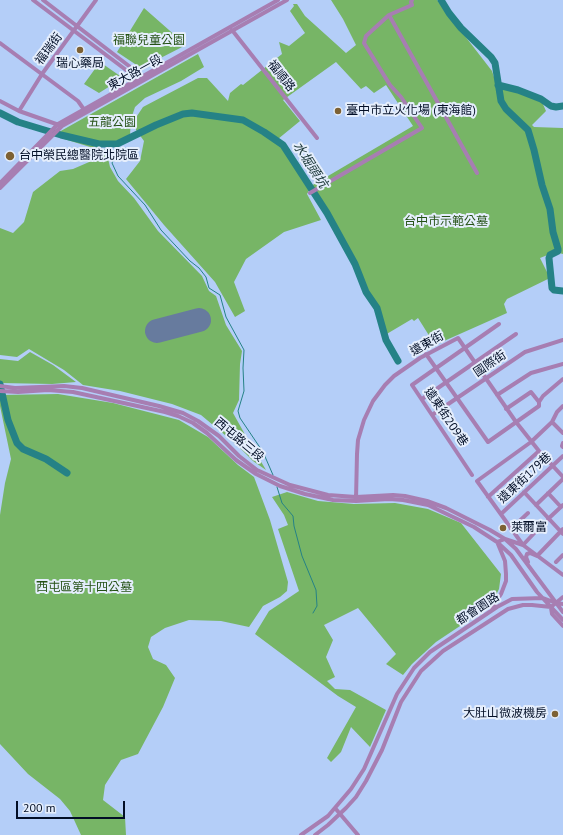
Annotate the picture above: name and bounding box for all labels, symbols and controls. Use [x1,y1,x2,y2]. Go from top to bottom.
street label: 福瑞街 [32,30,66,68]
park label: 福聯兒童公園 [113,34,185,48]
marker: 瑞心藥局 [75,45,85,55]
street label: 東大路一段 [105,52,165,94]
place label: 瑞心藥局 [56,57,104,71]
street label: 福順路 [264,57,298,95]
place label: 臺中市立火化場 (東海館) [346,104,476,118]
marker: 臺中市立火化場 (東海館) [333,106,343,116]
park label: 五龍公園 [88,116,136,130]
water label: 水堀頭坑 [289,139,331,191]
place label: 台中榮民總醫院北院區 [19,149,139,163]
marker: 台中榮民總醫院北院區 [4,150,16,162]
park label: 台中市示範公墓 [404,215,488,229]
street label: 遠東街 [408,329,446,359]
street label: 國際街 [471,348,509,380]
street label: 遠東街209巷 [421,385,471,449]
street label: 西屯路三段 [211,415,267,465]
street label: 遠東街179巷 [495,450,555,506]
place label: 萊爾富 [511,521,547,535]
marker: 萊爾富 [498,523,508,533]
park label: 西屯區第十四公墓 [36,581,132,595]
street label: 都會園路 [454,590,502,628]
place label: 大肚山微波機房 [463,707,547,721]
marker: 大肚山微波機房 [550,709,560,719]
scale bar [18,793,127,819]
text: 200 m [23,800,56,815]

